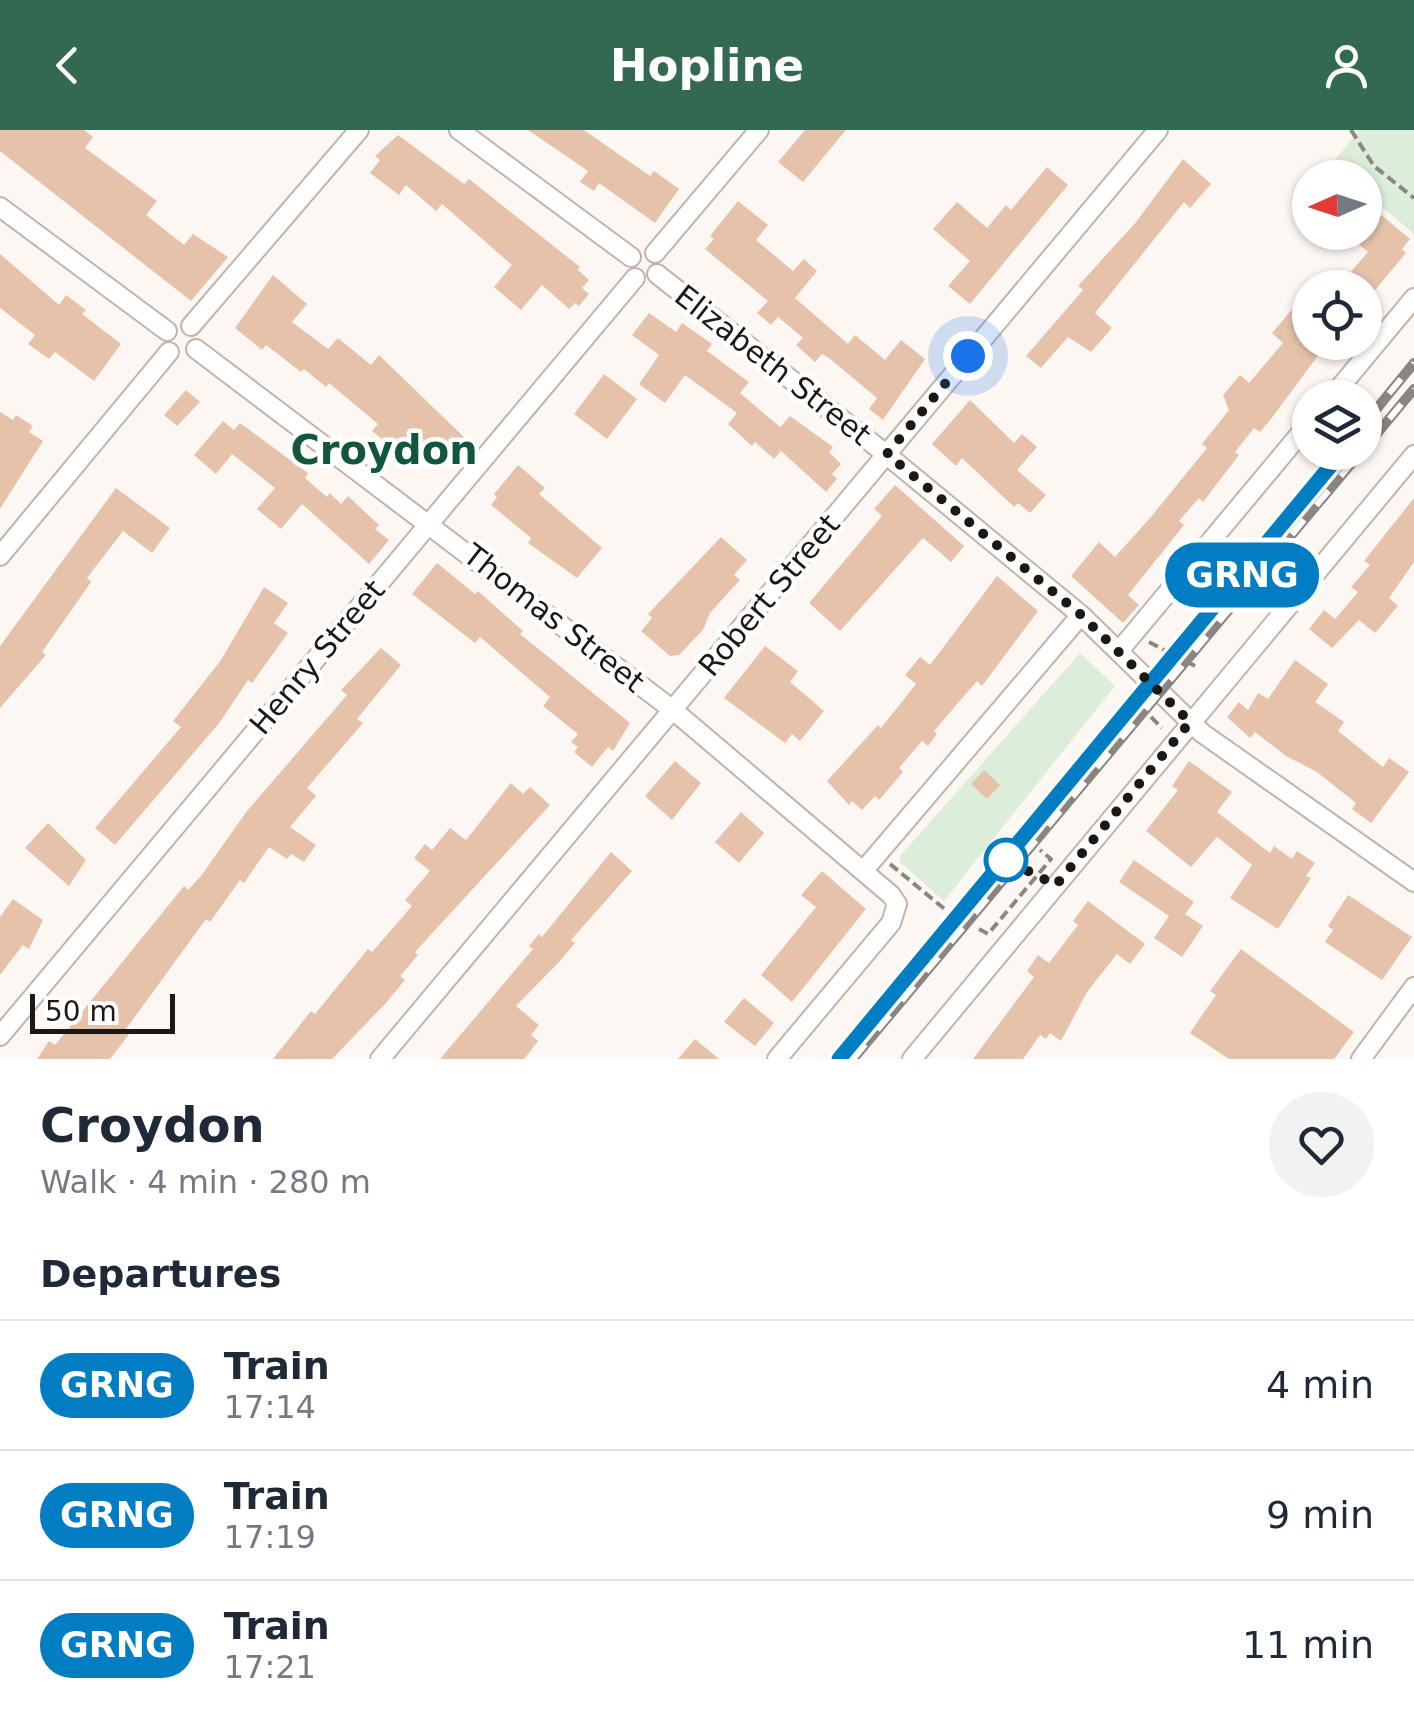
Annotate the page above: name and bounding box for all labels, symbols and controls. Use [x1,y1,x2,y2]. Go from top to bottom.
icon: back [40,38,95,93]
icon: person [1319,38,1374,93]
text: Hopline [610,39,804,92]
north arrow [1292,160,1382,250]
map controls [1292,160,1382,470]
button: locate [1292,270,1382,360]
street label: Elizabeth Street [668,278,878,452]
your location [943,331,993,381]
button: layers [1292,380,1382,470]
district label: Croydon [290,427,478,473]
street label: Robert Street [691,507,847,683]
street label: Thomas Street [456,536,651,700]
line badge: GRNG [1172,542,1312,608]
text: GRNG [1185,555,1299,595]
street label: Henry Street [242,572,392,741]
unlabelled marker [985,839,1027,881]
scale bar [30,989,175,1034]
text: 50 m [45,995,117,1028]
button: heart [1269,1092,1374,1197]
text: Croydon [40,1097,265,1153]
text: Walk · 4 min · 280 m [40,1163,371,1201]
text: Departures [40,1252,281,1296]
text: Train [224,1344,330,1388]
text: 4 min [1266,1363,1374,1407]
text: GRNG [60,1365,174,1405]
text: 17:14 [224,1388,316,1426]
text: Train [224,1474,330,1518]
text: 9 min [1266,1493,1374,1537]
text: GRNG [60,1495,174,1535]
text: 17:19 [224,1518,316,1556]
text: Train [224,1604,330,1648]
text: 11 min [1242,1623,1374,1667]
text: GRNG [60,1625,174,1665]
text: 17:21 [224,1648,316,1686]

